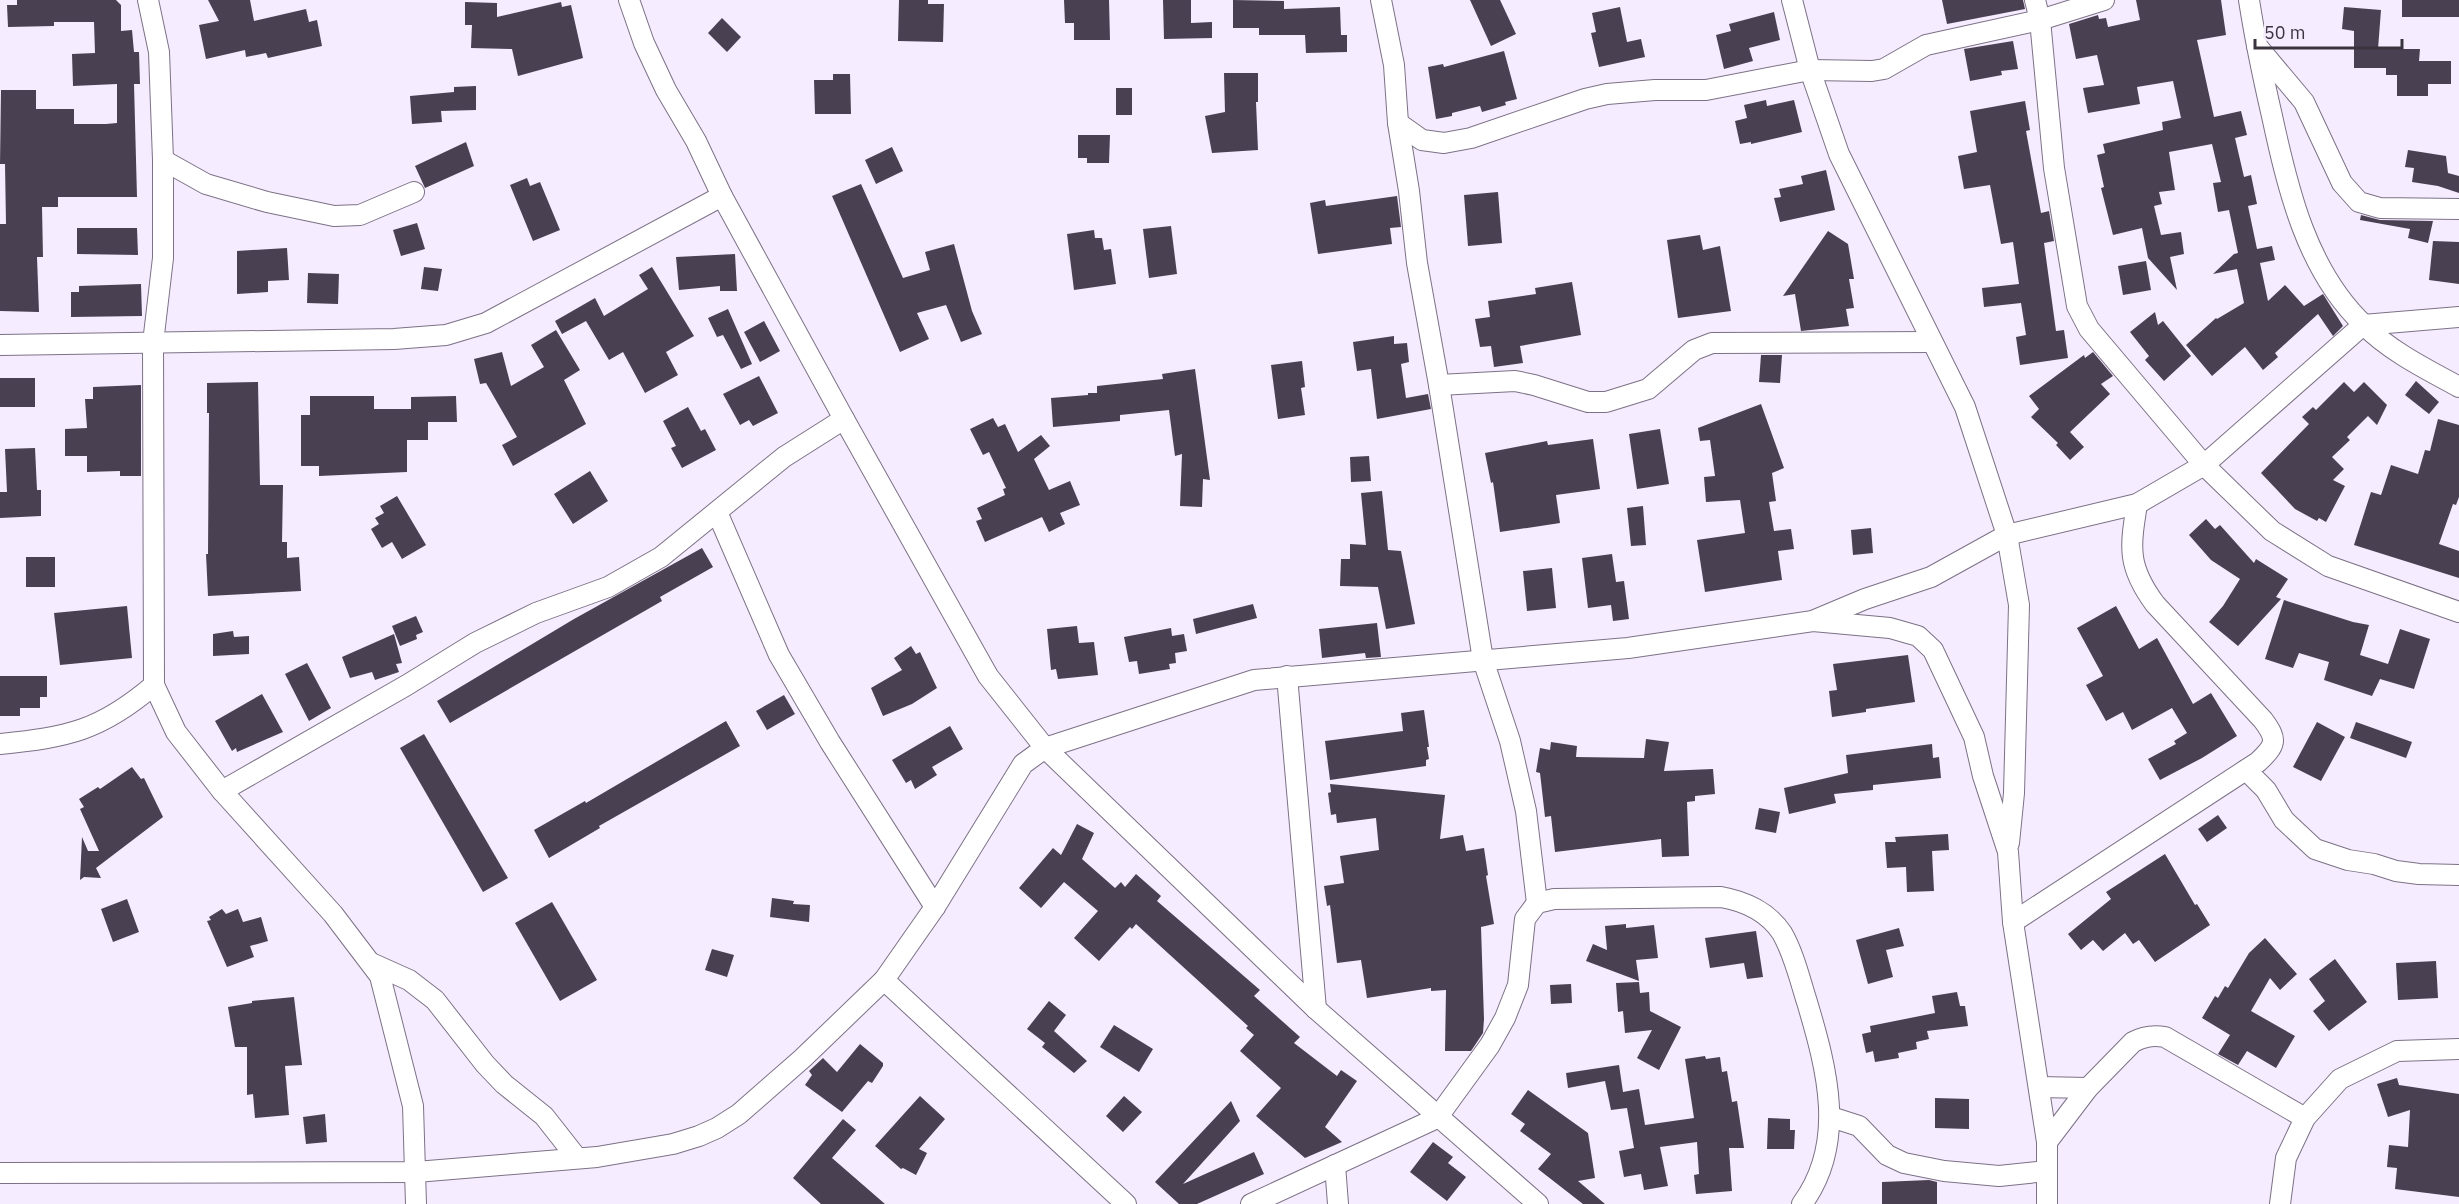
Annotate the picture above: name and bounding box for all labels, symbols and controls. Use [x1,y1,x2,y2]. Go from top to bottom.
scale bar [2255,12,2402,50]
text: 50 m [2264,21,2306,44]

